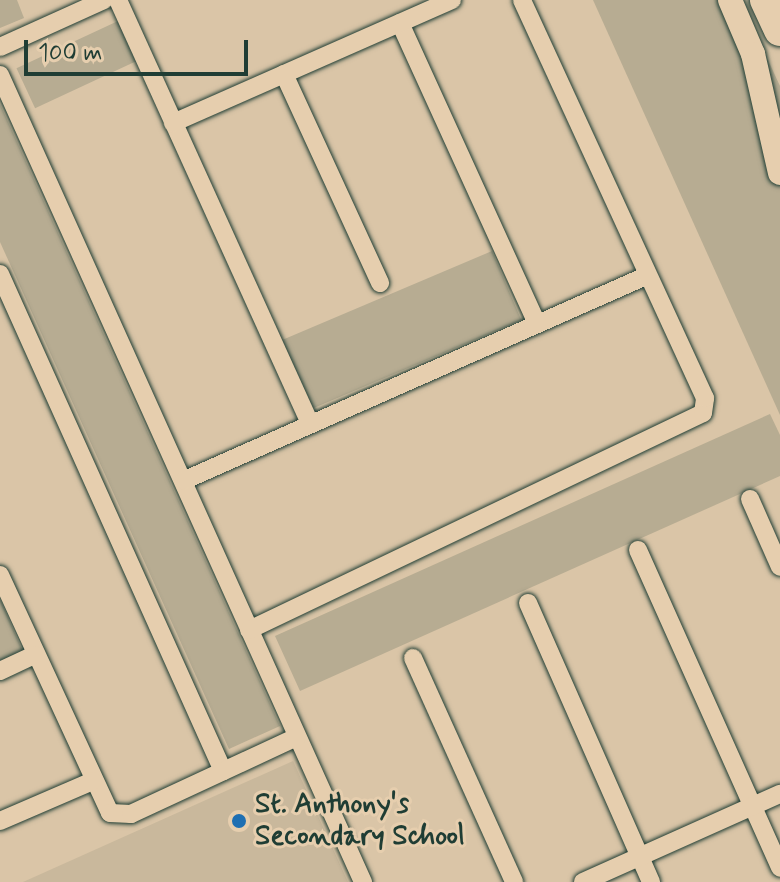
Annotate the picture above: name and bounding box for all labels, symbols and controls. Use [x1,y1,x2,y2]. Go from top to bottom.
scale bar [28,24,252,74]
text: 100 m [38,38,102,69]
place label: St. Anthony's Secondary School [255,788,465,854]
marker: St. Anthony's Secondary School [230,812,248,830]

